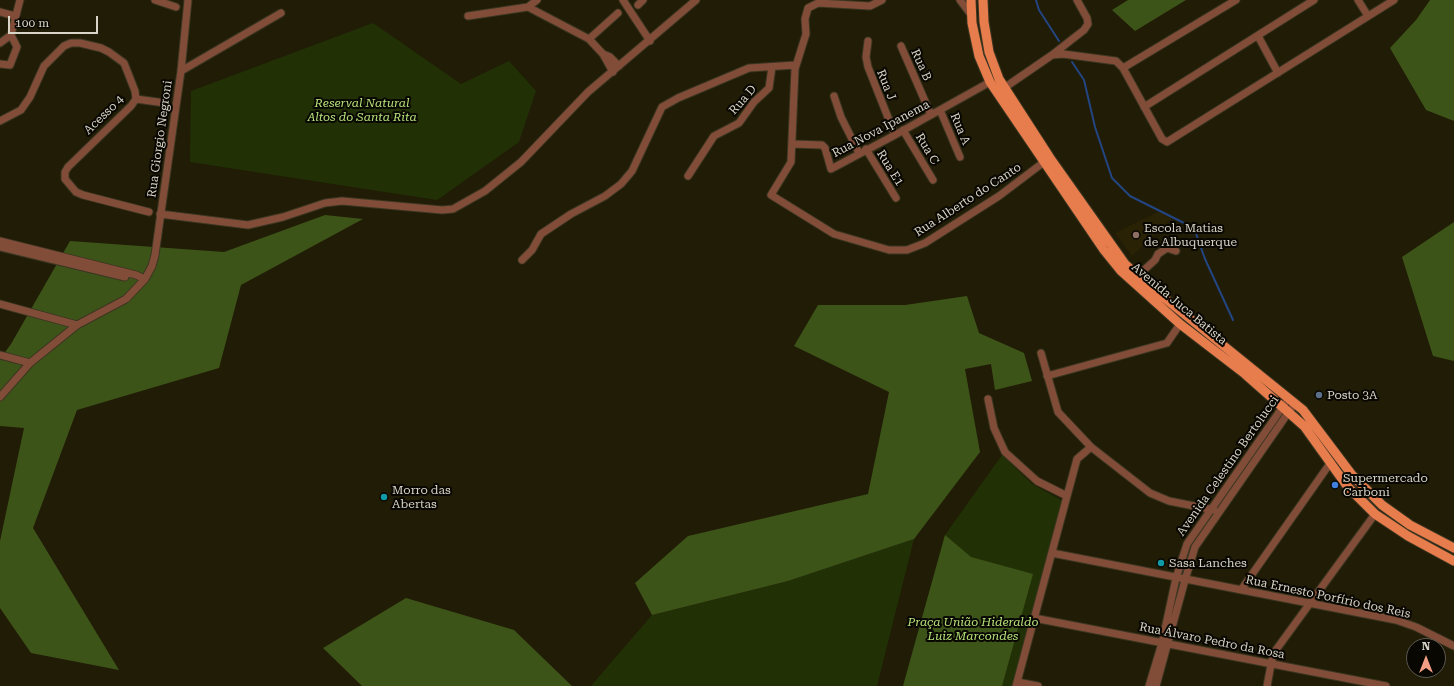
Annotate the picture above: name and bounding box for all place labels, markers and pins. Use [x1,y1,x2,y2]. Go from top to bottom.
place label: Escola Matias de Albuquerque [1144,221,1237,249]
marker: Escola Matias de Albuquerque [1131,230,1141,240]
place label: Posto 3A [1327,388,1377,402]
marker: Posto 3A [1314,390,1324,400]
place label: Supermercado Carboni [1343,471,1428,499]
marker: Supermercado Carboni [1330,480,1340,490]
place label: Morro das Abertas [392,483,451,511]
marker: Morro das Abertas [379,492,389,502]
place label: Sasa Lanches [1169,556,1247,570]
marker: Sasa Lanches [1156,558,1166,568]

